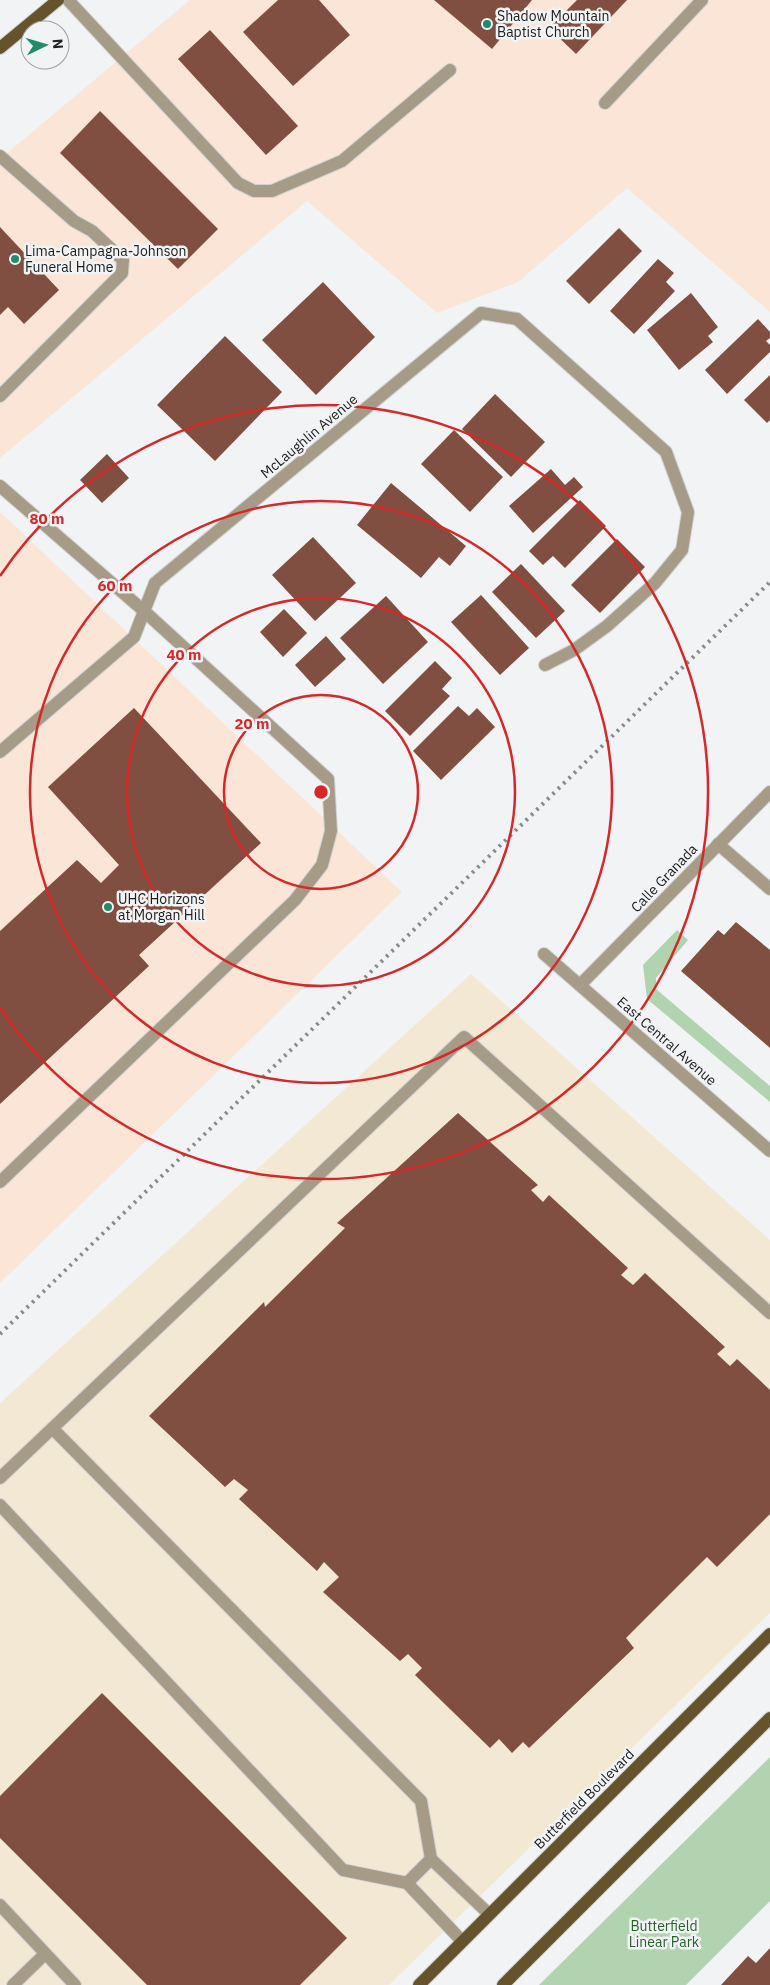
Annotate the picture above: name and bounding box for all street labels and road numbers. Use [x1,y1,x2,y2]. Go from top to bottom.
street label: McLaughlin Avenue [257,390,362,482]
street label: Calle Granada [627,840,701,916]
street label: East Central Avenue [613,993,721,1089]
street label: Butterfield Boulevard [530,1745,638,1853]

